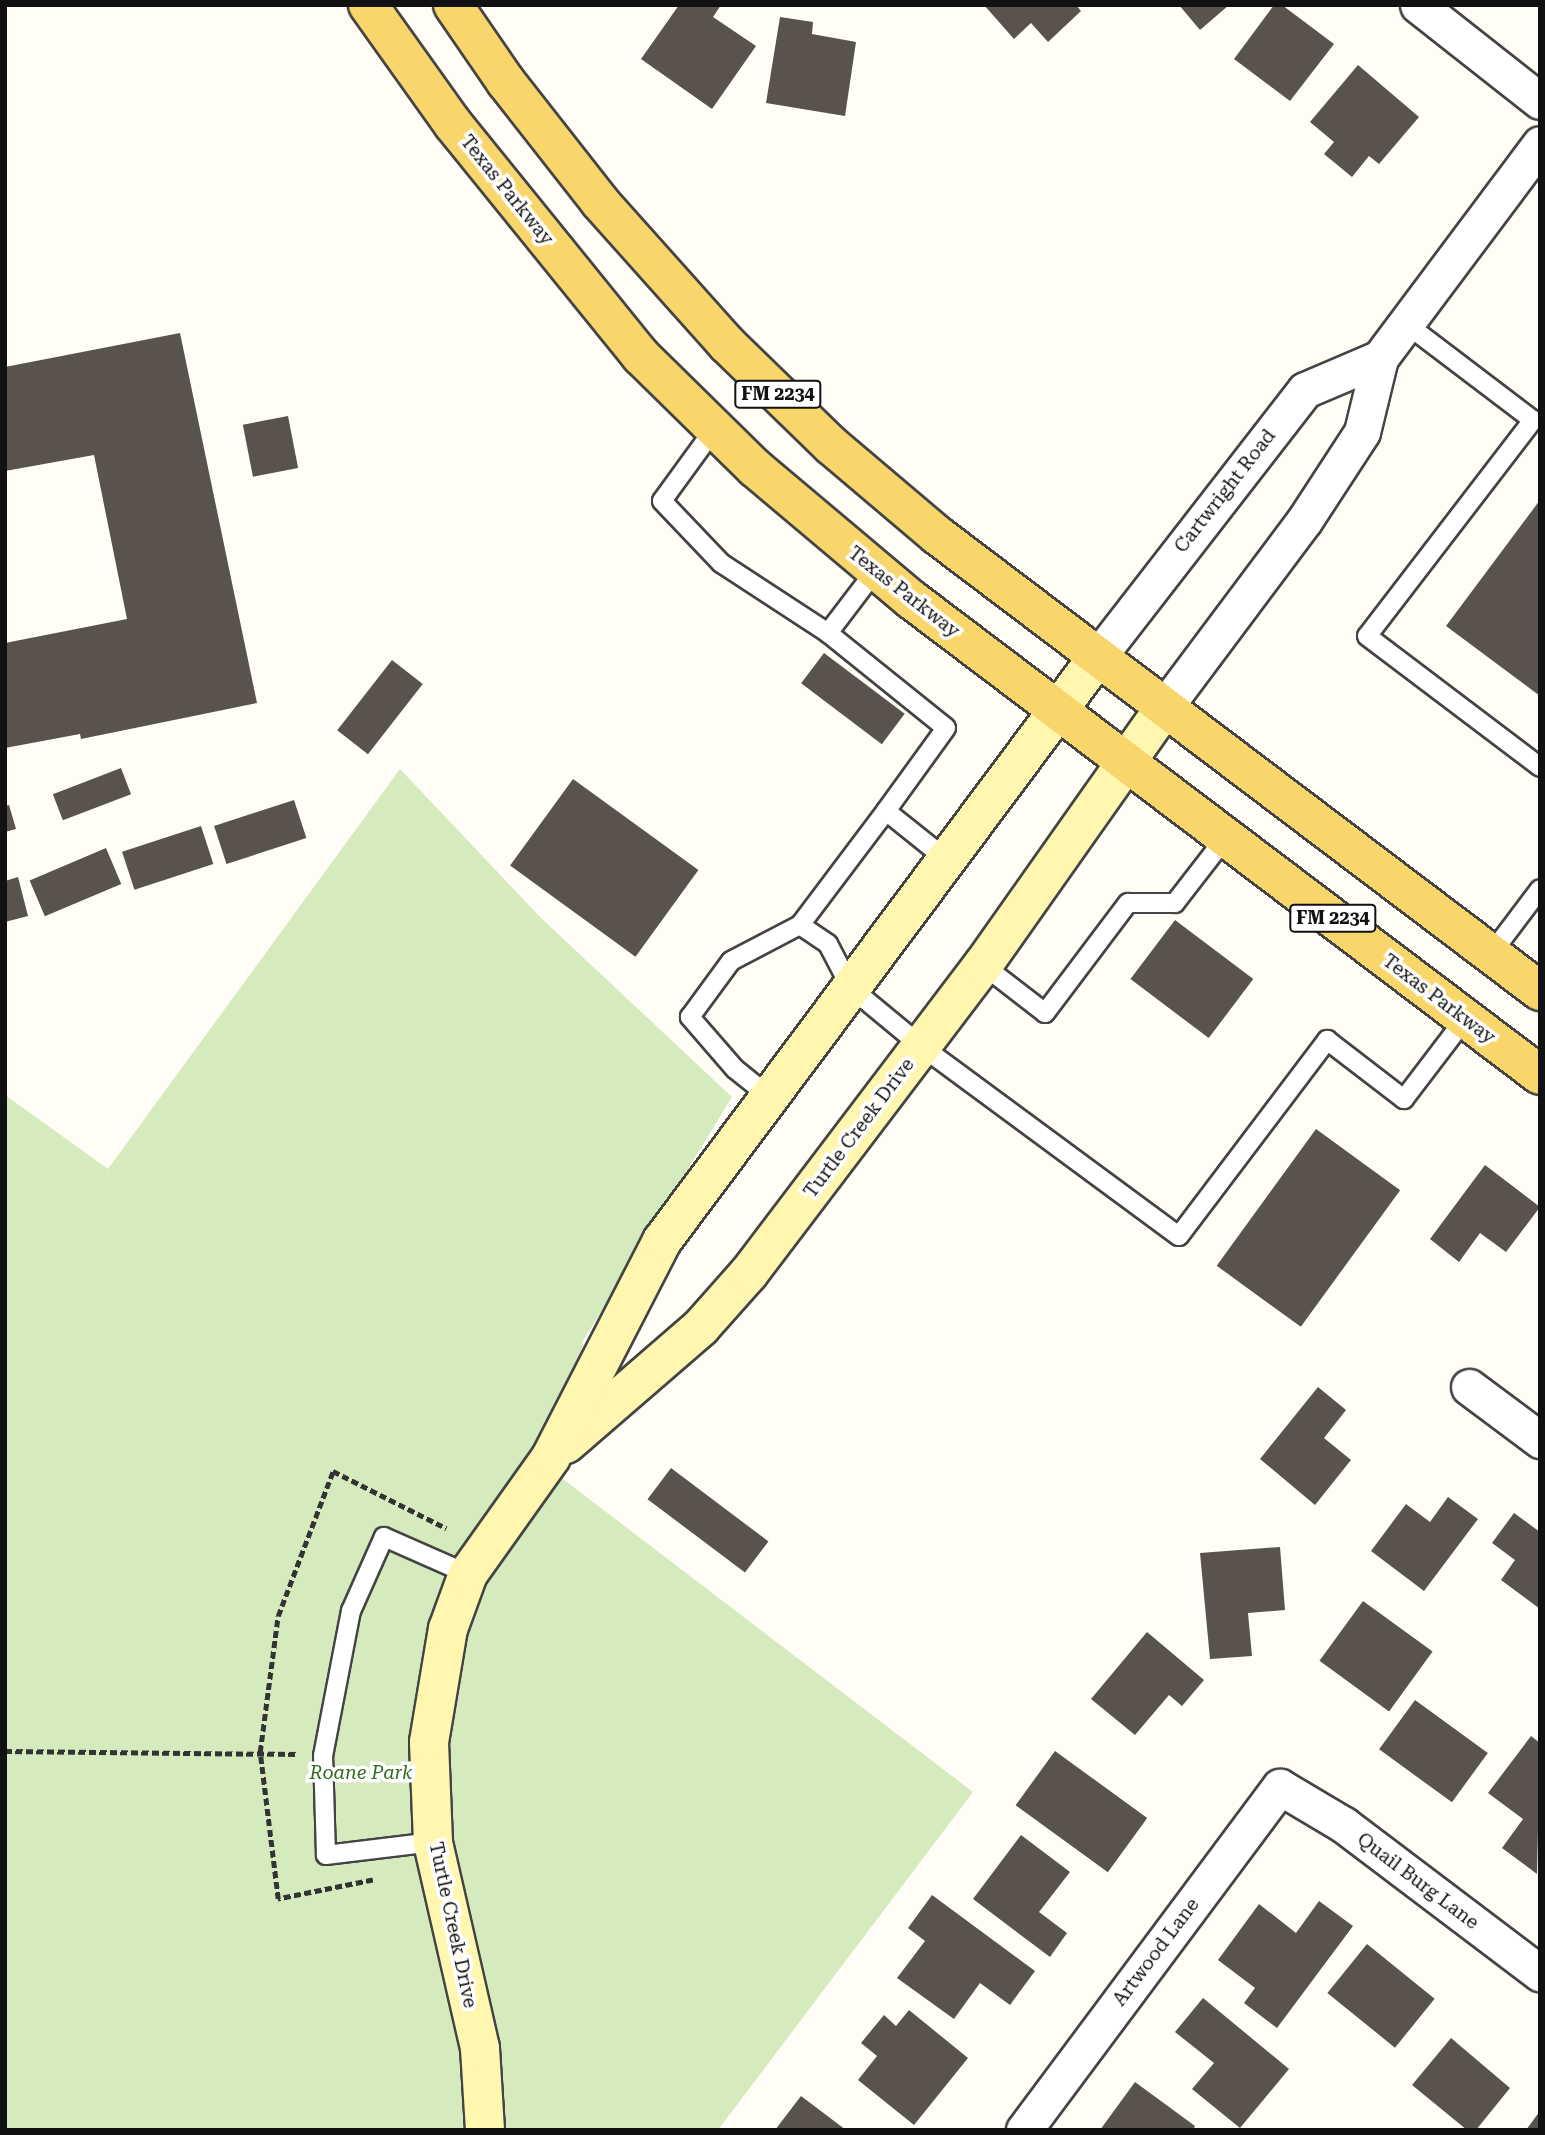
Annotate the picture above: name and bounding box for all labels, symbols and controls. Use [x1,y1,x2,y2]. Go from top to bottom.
street label: Texas Parkway [456,130,558,250]
road number: FM 2234 [734,380,822,408]
street label: Cartwright Road [1170,425,1280,557]
street label: Texas Parkway [844,541,964,643]
road number: FM 2234 [1289,903,1377,932]
street label: Texas Parkway [1378,949,1500,1049]
street label: Turtle Creek Drive [799,1054,919,1202]
park label: Roane Park [310,1762,412,1784]
street label: Quail Burg Lane [1353,1828,1483,1934]
street label: Turtle Creek Drive [424,1840,482,2010]
street label: Artwood Lane [1108,1894,1204,2010]

